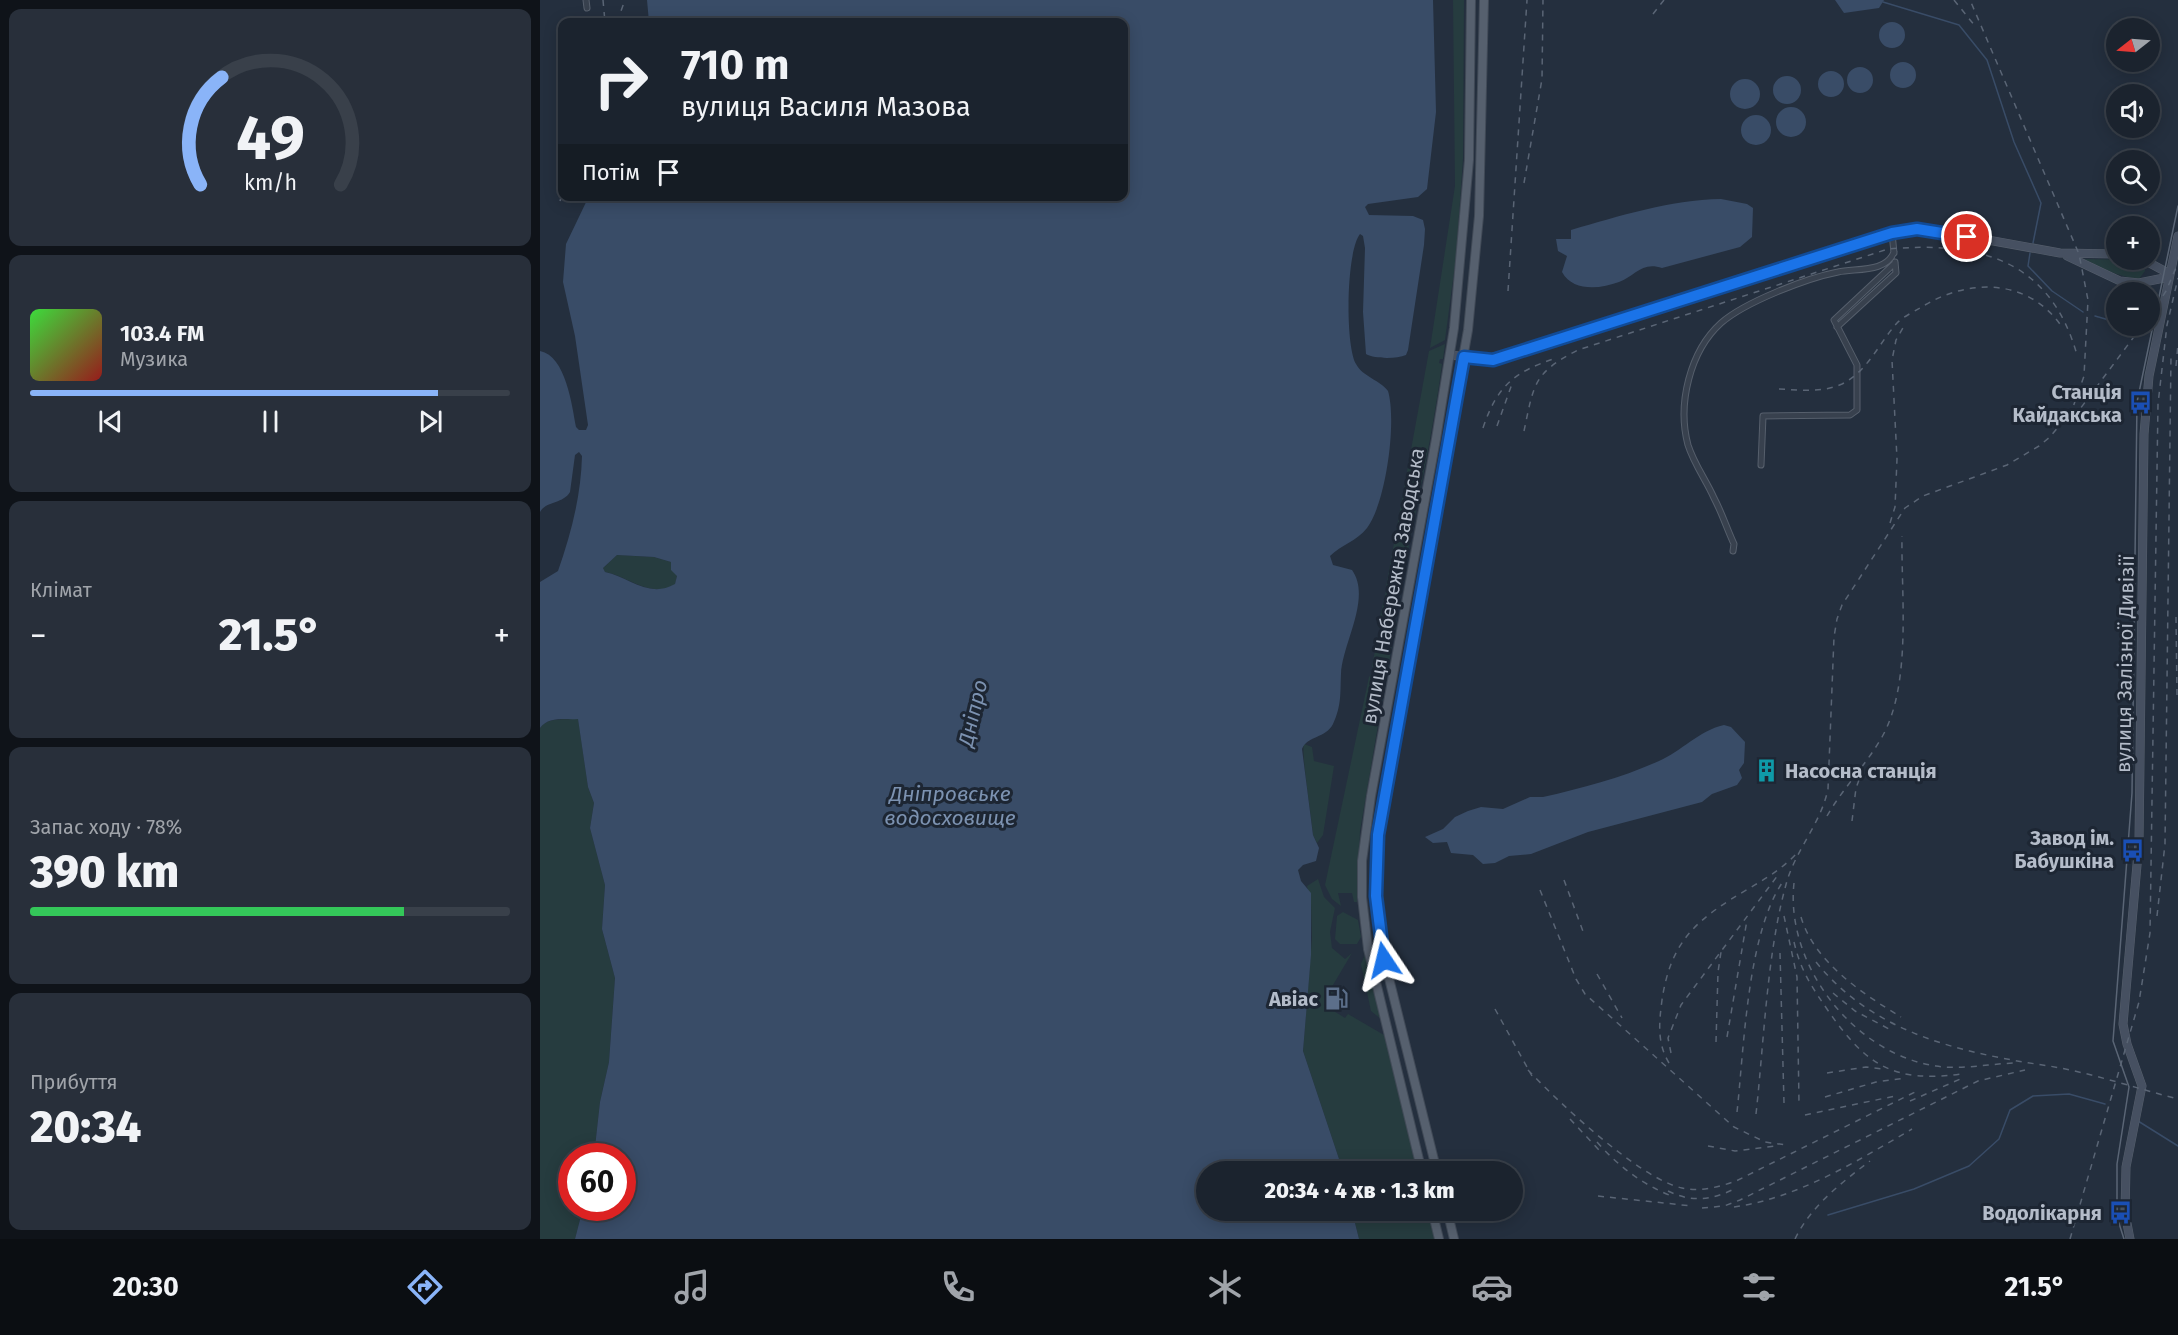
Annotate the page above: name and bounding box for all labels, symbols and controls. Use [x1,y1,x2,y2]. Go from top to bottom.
north arrow [2106,18,2160,72]
map controls [2106,18,2160,336]
text: 710 m [681,40,790,90]
icon: right [582,42,660,120]
button: sound [2106,84,2160,138]
text: вулиця Василя Мазова [681,91,971,123]
text: 49 [236,101,304,176]
button: search [2106,150,2160,204]
icon: arrive [652,156,685,189]
text: Потім [582,159,640,186]
text: km/h [243,170,297,196]
pin [1941,211,1992,262]
button: + [2106,216,2160,270]
icon: arrive [1950,220,1983,253]
button: − [2106,282,2160,336]
text: 103.4 FM [120,320,204,347]
text: Музика [120,347,188,371]
place label: Станція Кайдакська [2013,380,2122,427]
bus stop icon: Станція Кайдакська [2127,390,2153,416]
icon: previous [94,405,127,438]
icon: pause [254,405,287,438]
icon: next [414,405,447,438]
street label: вулиця Набережна Заводська [1357,446,1429,726]
street label: вулиця Залізної Дивізії [2111,554,2139,773]
text: Клімат [30,578,92,602]
text: 21.5° [219,608,321,662]
text: − [30,616,47,656]
text: + [494,616,510,656]
water label: Дніпро [952,677,993,751]
building icon: Насосна станція [1754,758,1780,784]
place label: Насосна станція [1785,759,1937,783]
water label: Дніпровське водосховище [884,781,1016,831]
text: Запас ходу · 78% [30,815,182,839]
place label: Завод ім. Бабушкіна [2015,826,2114,873]
bus stop icon: Завод ім. Бабушкіна [2119,837,2145,863]
text: 390 km [30,845,179,899]
position arrow [1352,928,1416,992]
fuel station icon: Авіас [1323,986,1349,1012]
place label: Авіас [1268,987,1318,1011]
text: Прибуття [30,1070,118,1094]
text: 20:34 [30,1100,141,1154]
speed limit sign: 60 [558,1143,636,1221]
text: 20:34 · 4 хв · 1.3 km [1265,1177,1454,1204]
bus stop icon: Водолікарня [2107,1200,2133,1226]
place label: Водолікарня [1982,1201,2102,1225]
icon: directions [404,1266,446,1308]
icon: music [671,1266,713,1308]
icon: phone [937,1266,979,1308]
icon: climate [1204,1266,1246,1308]
icon: car [1471,1266,1513,1308]
icon: filters [1738,1266,1780,1308]
text: 20:30 [112,1271,179,1303]
text: 21.5° [2005,1271,2066,1303]

